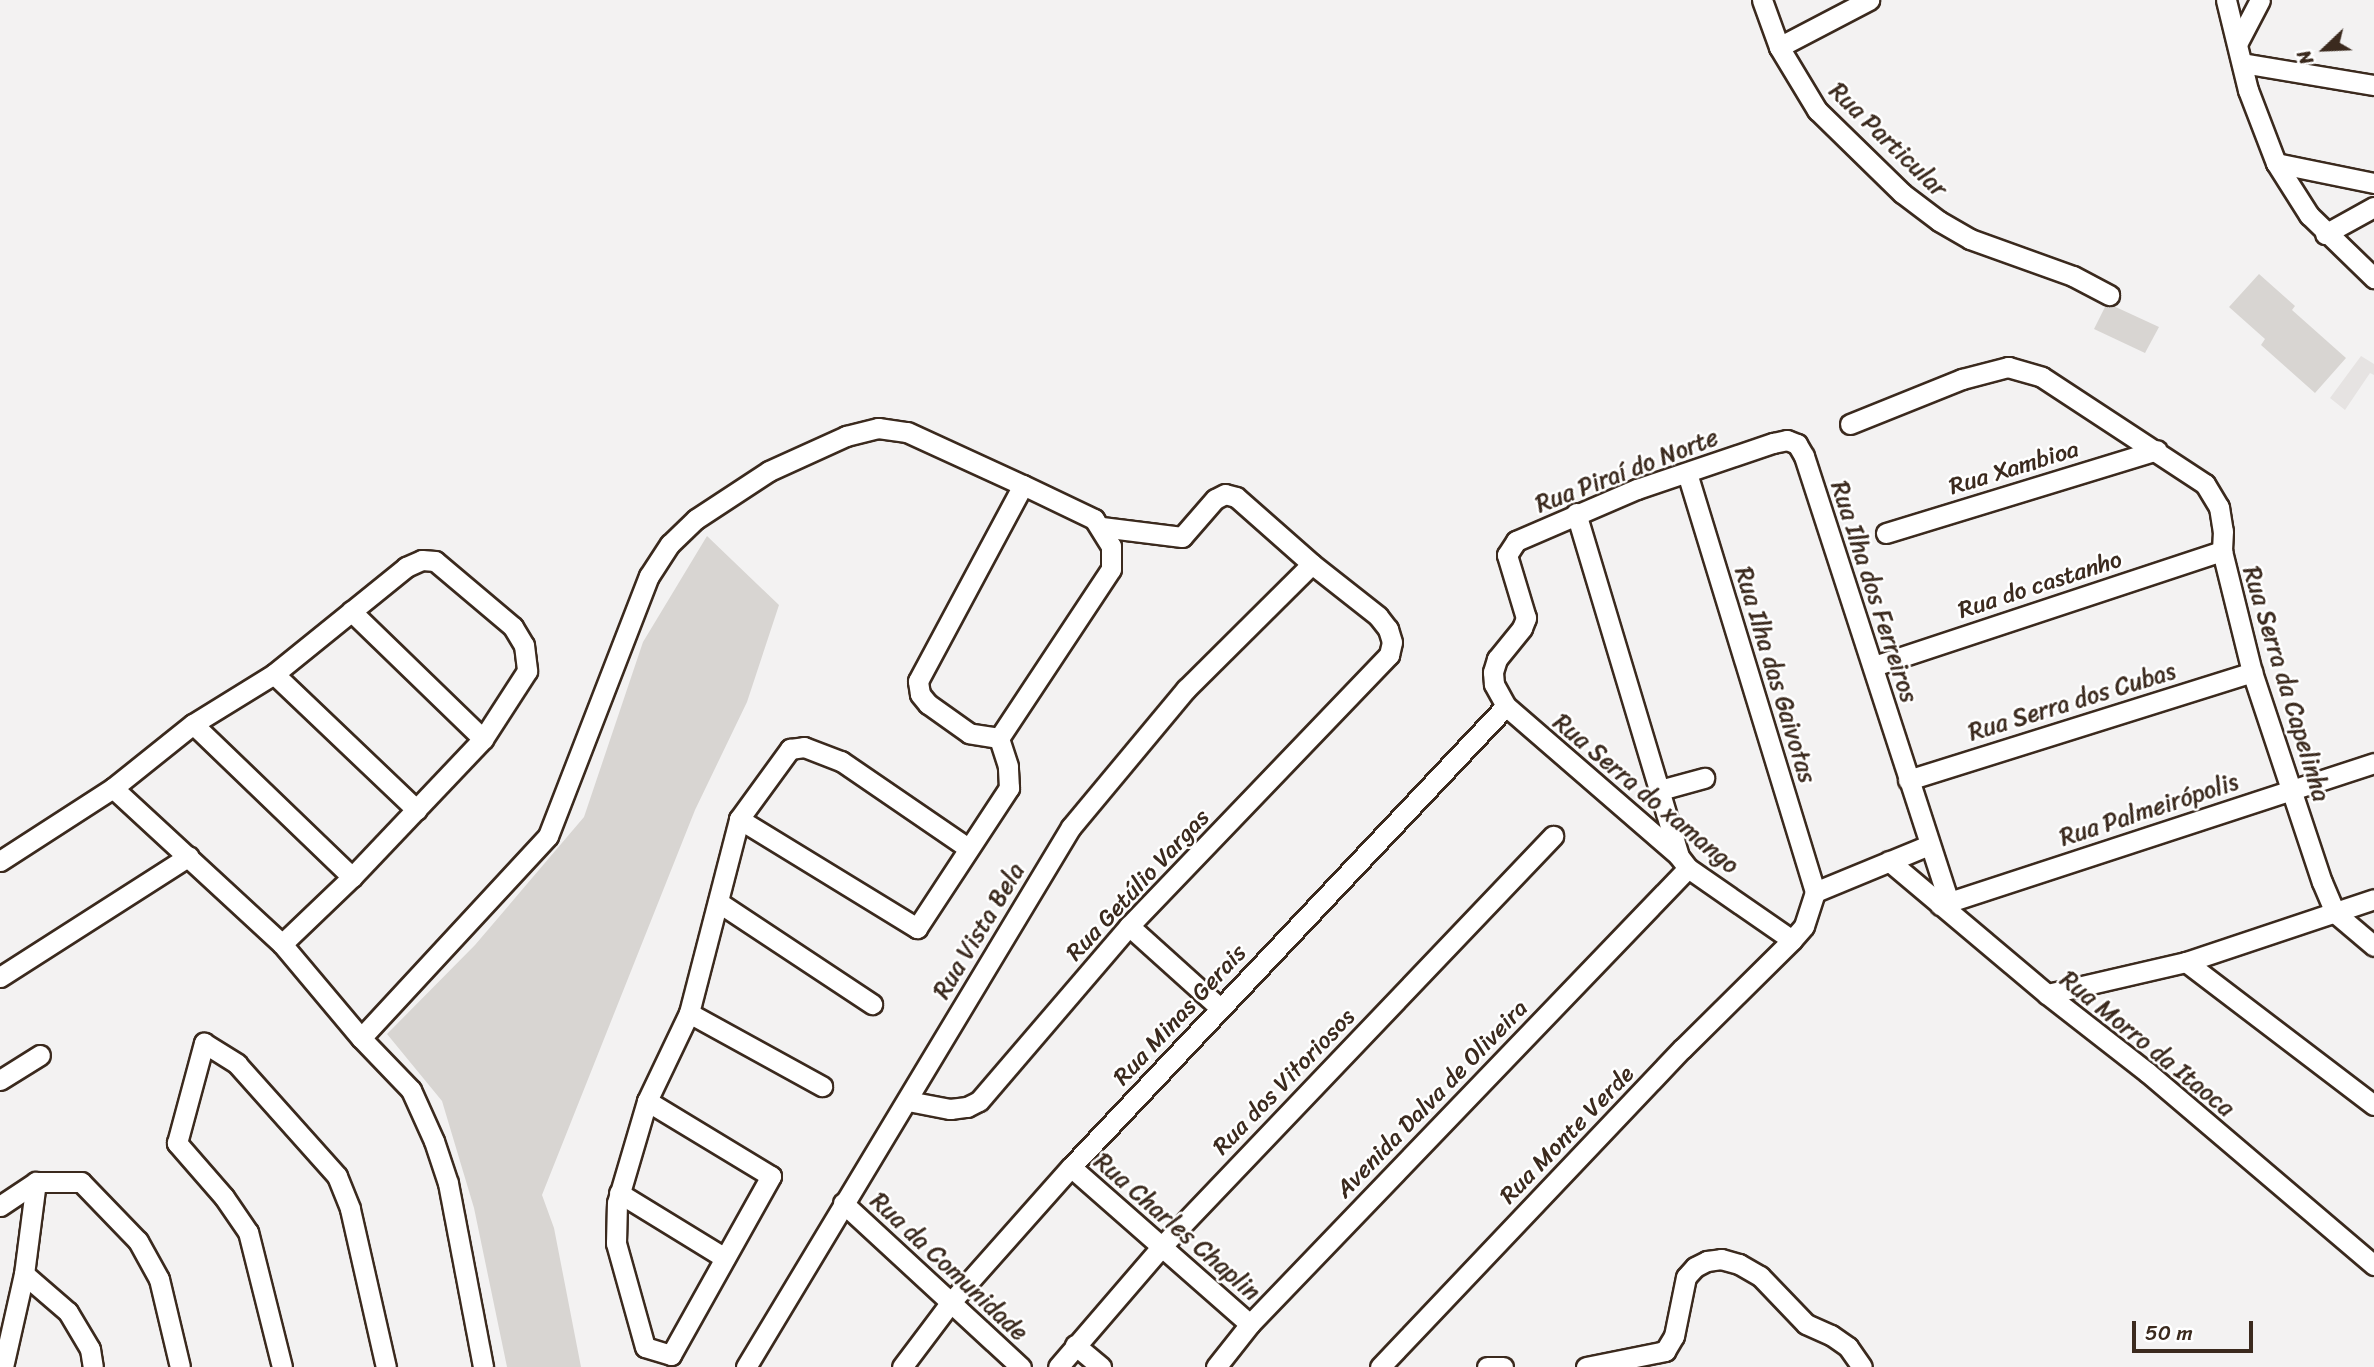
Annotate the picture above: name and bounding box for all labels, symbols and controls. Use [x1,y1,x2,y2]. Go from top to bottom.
north arrow [2290,14,2360,84]
text: N [2287,45,2323,70]
street label: Rua Particular [1823,77,1953,203]
street label: Rua Piraí do Norte [1531,423,1723,519]
street label: Rua Xambioa [1946,435,2082,501]
street label: Rua Ilha dos Ferreiros [1824,477,1924,707]
street label: Rua do castanho [1954,545,2126,625]
street label: Rua Serra da Capelinha [2236,563,2336,805]
street label: Rua Ilha das Gaivotas [1728,564,1822,786]
street label: Rua Serra dos Cubas [1964,656,2180,748]
street label: Rua Serra do xamango [1547,708,1745,880]
street label: Rua Palmeirópolis [2056,767,2242,853]
street label: Rua Getúlio Vargas [1060,803,1216,967]
street label: Rua Vista Bela [927,858,1031,1004]
street label: Rua Minas Gerais [1108,939,1252,1091]
street label: Rua Morro da Itaoca [2054,965,2240,1123]
street label: Avenida Dalva de Oliveira [1330,994,1534,1204]
street label: Rua dos Vitoriosos [1207,1003,1361,1161]
street label: Rua Monte Verde [1494,1061,1640,1209]
street label: Rua Charles Chaplin [1088,1147,1266,1307]
street label: Rua da Comunidade [864,1187,1034,1347]
scale bar [2136,1308,2257,1352]
text: 50 m [2145,1314,2193,1352]

